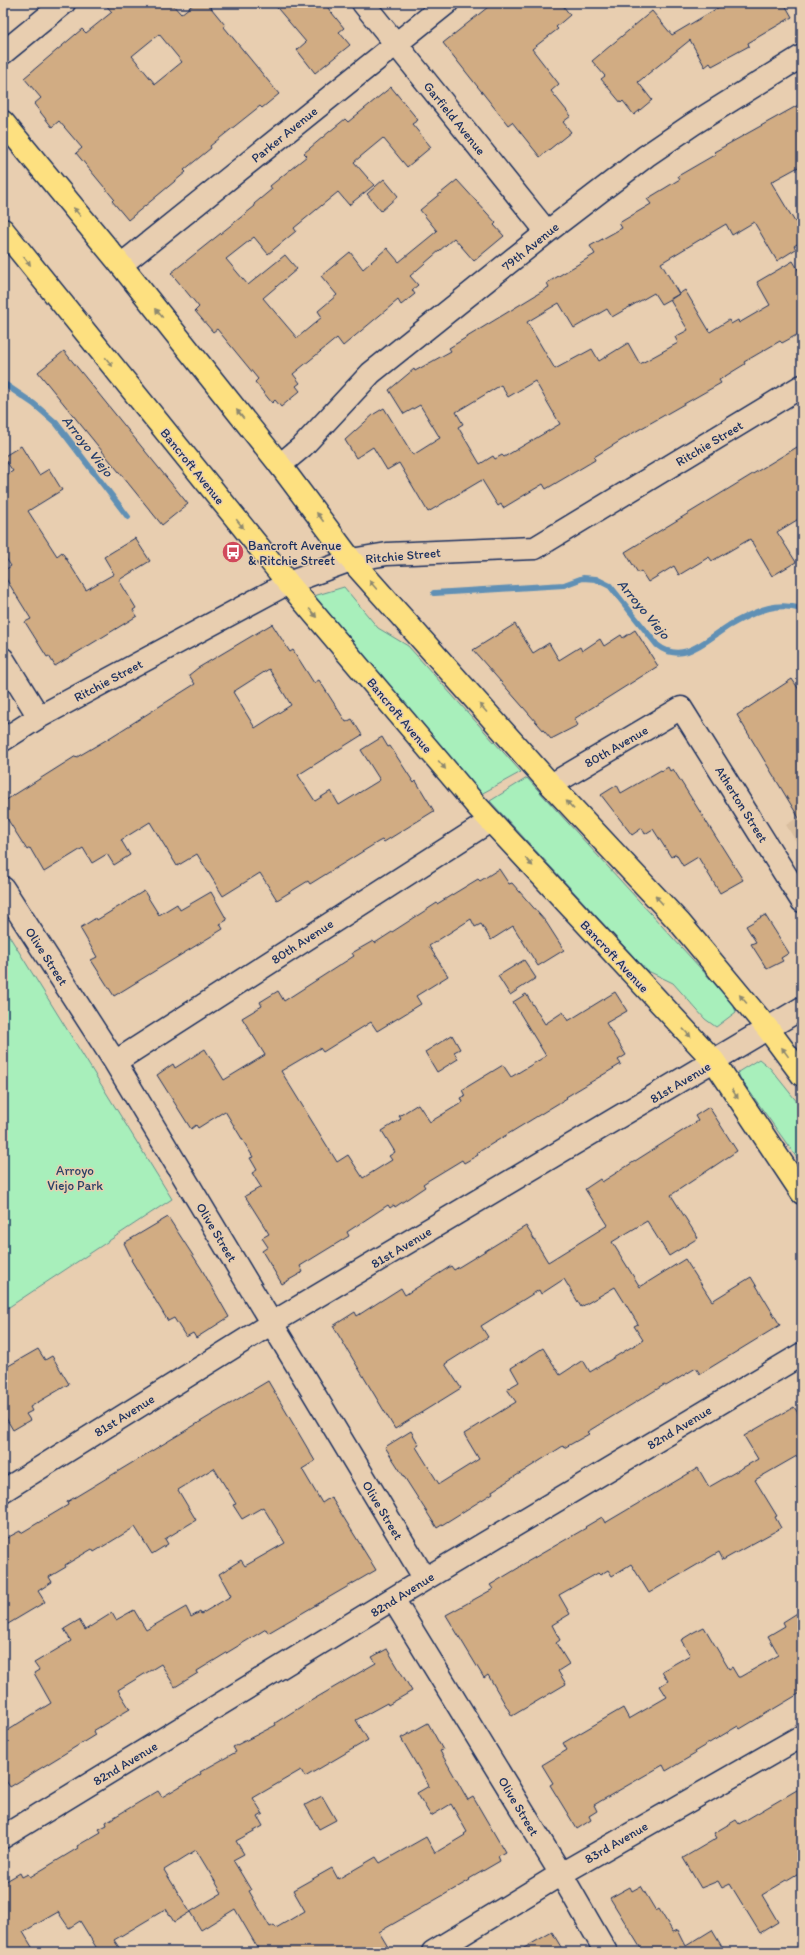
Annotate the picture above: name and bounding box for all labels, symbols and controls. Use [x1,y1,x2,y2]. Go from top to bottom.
street label: Garfield Avenue [421,79,489,158]
street label: Parker Avenue [248,103,320,166]
one-way arrow [73,206,82,217]
street label: 79th Avenue [499,219,562,274]
one-way arrow [23,255,32,266]
one-way arrow [155,307,164,318]
one-way arrow [105,357,114,367]
one-way arrow [236,409,245,420]
water label: Arroyo Viejo [58,412,117,481]
street label: Ritchie Street [673,417,746,469]
street label: Bancroft Avenue [157,425,228,507]
one-way arrow [315,512,324,523]
one-way arrow [236,519,245,530]
place label: Bancroft Avenue & Ritchie Street [248,538,341,568]
bus stop icon: Bancroft Avenue & Ritchie Street [220,539,246,565]
street label: Ritchie Street [365,545,442,566]
water label: Arroyo Viejo [614,576,674,643]
one-way arrow [368,580,378,590]
one-way arrow [308,607,317,618]
street label: Ritchie Street [71,656,145,705]
street label: Bancroft Avenue [364,675,435,756]
one-way arrow [479,704,488,713]
street label: 80th Avenue [582,722,651,771]
one-way arrow [438,760,447,770]
street label: Atherton Street [712,763,771,845]
one-way arrow [565,800,575,810]
one-way arrow [524,857,533,868]
one-way arrow [654,895,664,905]
street label: 80th Avenue [268,916,336,967]
street label: Bancroft Avenue [577,917,652,996]
street label: Olive Street [22,924,71,988]
one-way arrow [739,993,748,1004]
one-way arrow [682,1028,692,1038]
one-way arrow [781,1047,789,1057]
street label: 81st Avenue [647,1058,713,1106]
one-way arrow [732,1088,739,1100]
park label: Arroyo Viejo Park [47,1163,103,1193]
street label: Olive Street [193,1200,240,1265]
street label: 81st Avenue [368,1223,434,1271]
street label: 81st Avenue [91,1391,157,1440]
street label: 82nd Avenue [644,1402,714,1453]
street label: Olive Street [359,1478,406,1543]
street label: 82nd Avenue [368,1569,437,1620]
street label: 82nd Avenue [90,1738,160,1789]
street label: Olive Street [495,1774,542,1839]
street label: 83rd Avenue [582,1818,651,1867]

